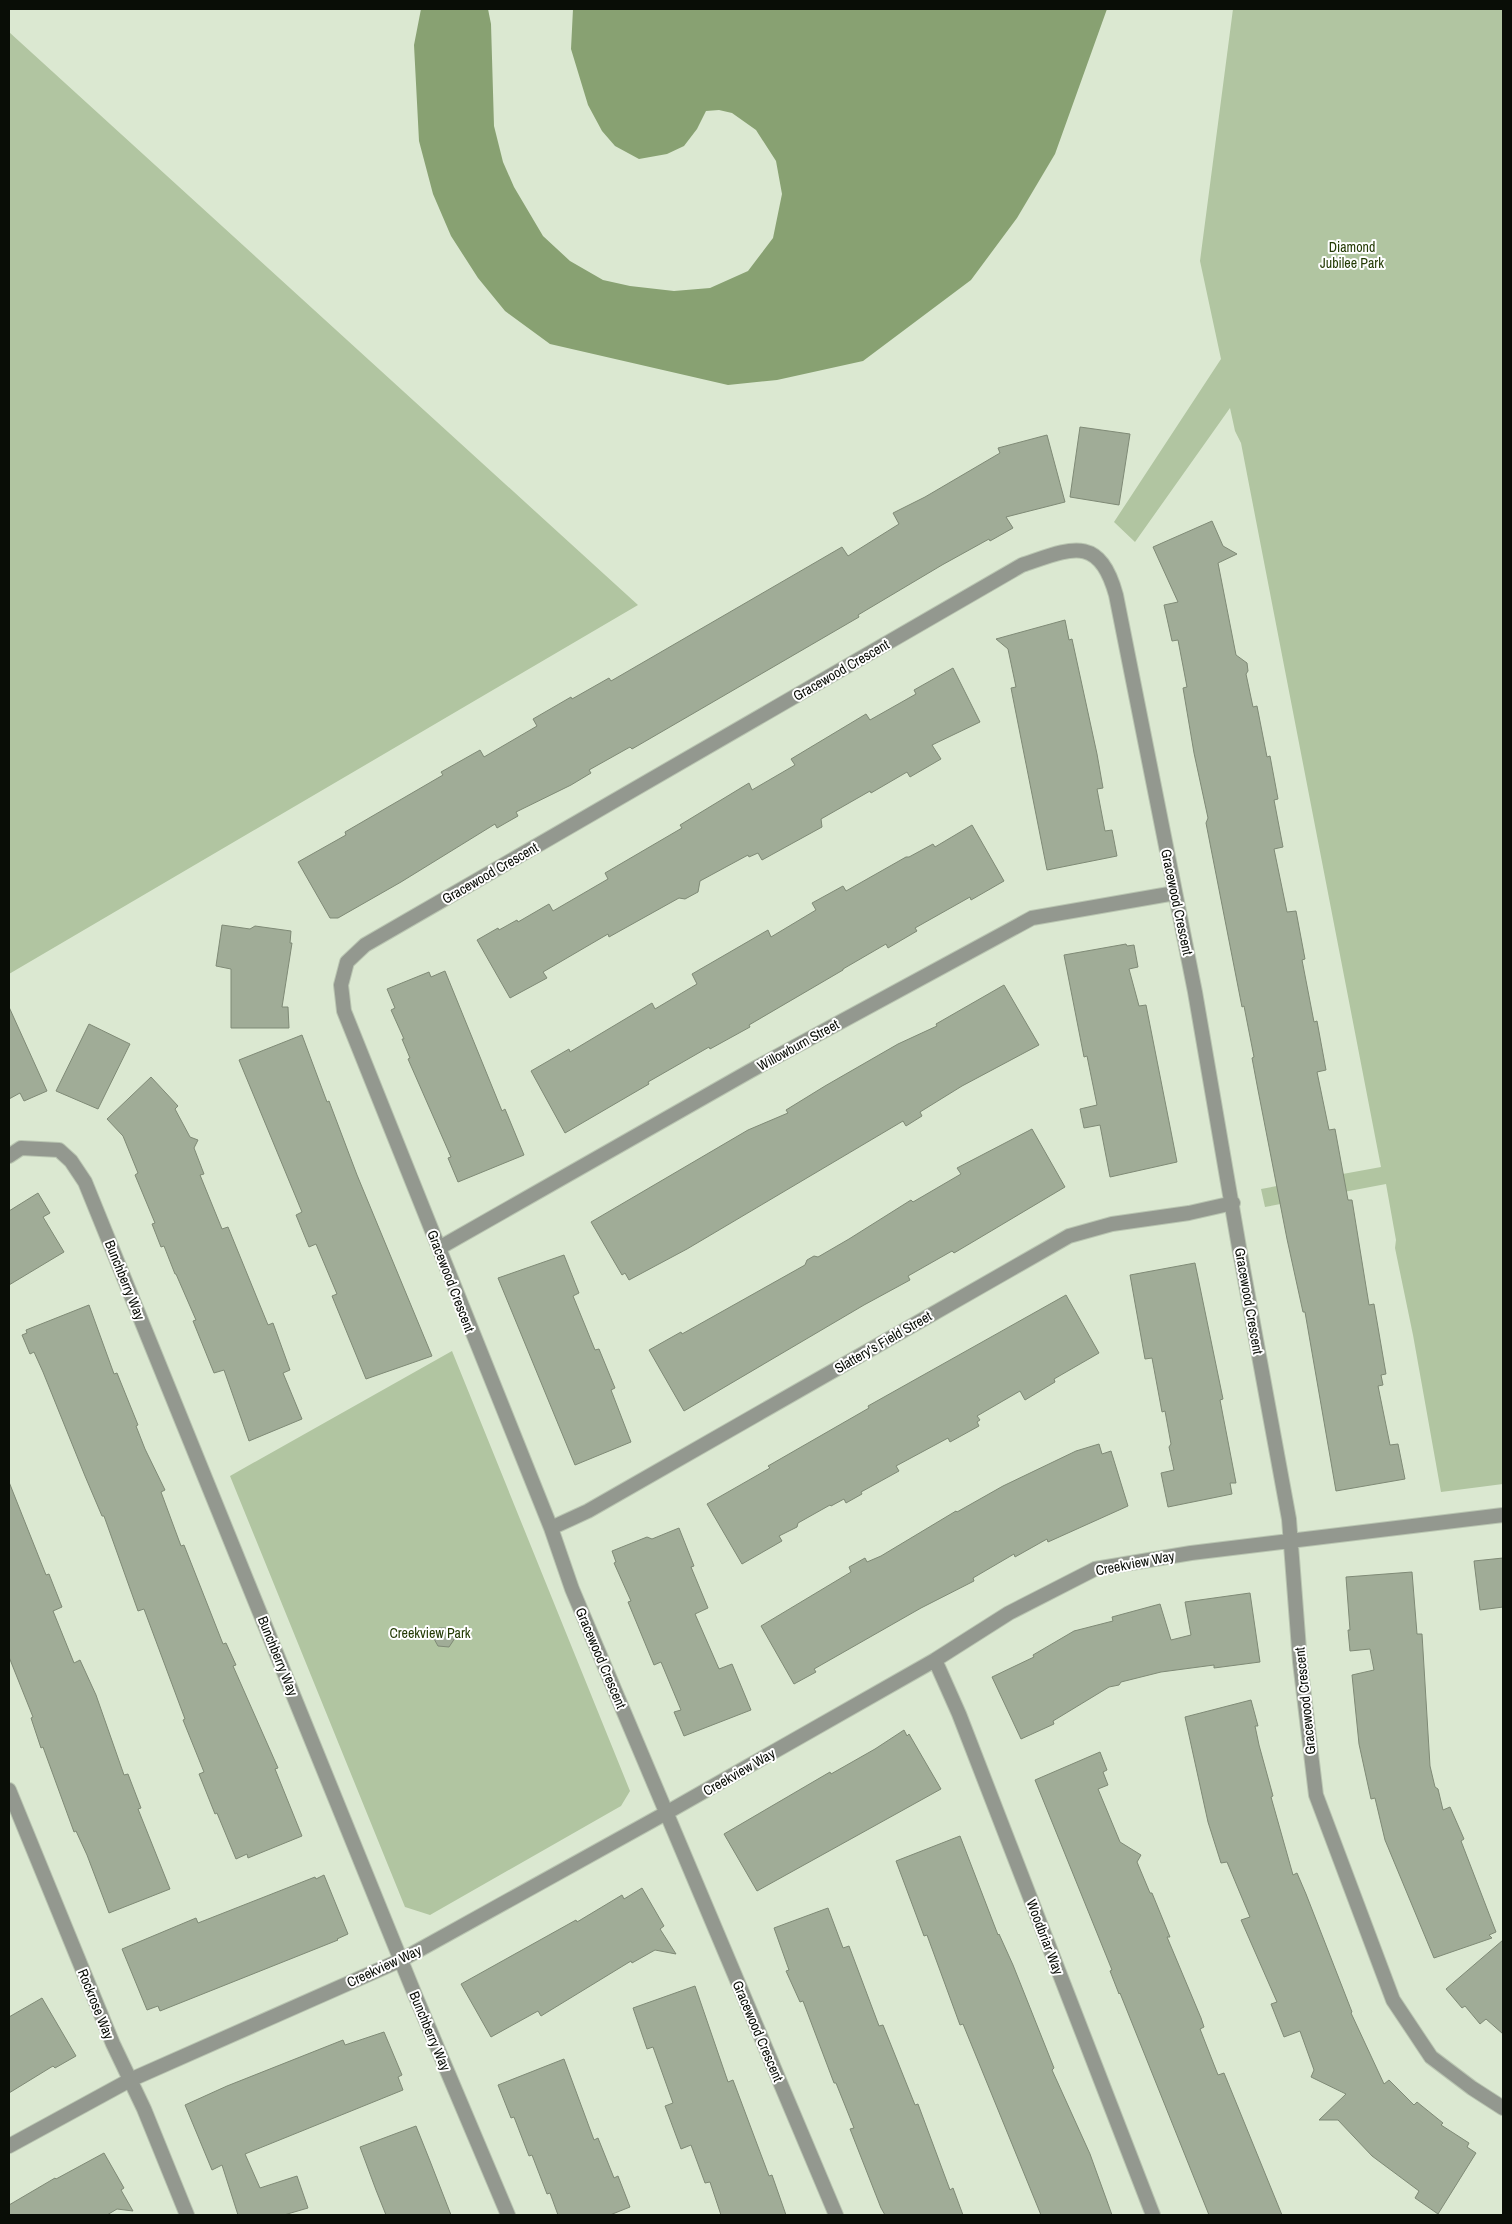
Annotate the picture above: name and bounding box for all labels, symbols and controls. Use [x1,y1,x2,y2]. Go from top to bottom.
park label: Diamond Jubilee Park [1320,238,1384,272]
street label: Gracewood Crescent [790,635,892,705]
street label: Gracewood Crescent [439,838,541,908]
street label: Gracewood Crescent [1157,847,1197,957]
street label: Willowburn Street [754,1015,842,1075]
street label: Gracewood Crescent [423,1227,479,1335]
street label: Bunchberry Way [101,1237,149,1323]
street label: Gracewood Crescent [1231,1246,1267,1356]
street label: Slattery's Field Street [831,1307,935,1377]
street label: Creekview Way [1094,1546,1176,1579]
street label: Gracewood Crescent [572,1605,630,1711]
street label: Bunchberry Way [254,1613,302,1699]
park label: Creekview Park [389,1624,471,1642]
street label: Gracewood Crescent [1290,1646,1320,1756]
street label: Creekview Way [700,1744,778,1800]
street label: Woodbriar Way [1022,1897,1068,1977]
street label: Creekview Way [344,1941,424,1991]
street label: Rockrose Way [74,1966,118,2042]
street label: Gracewood Crescent [729,1978,787,2084]
street label: Bunchberry Way [405,1989,455,2074]

